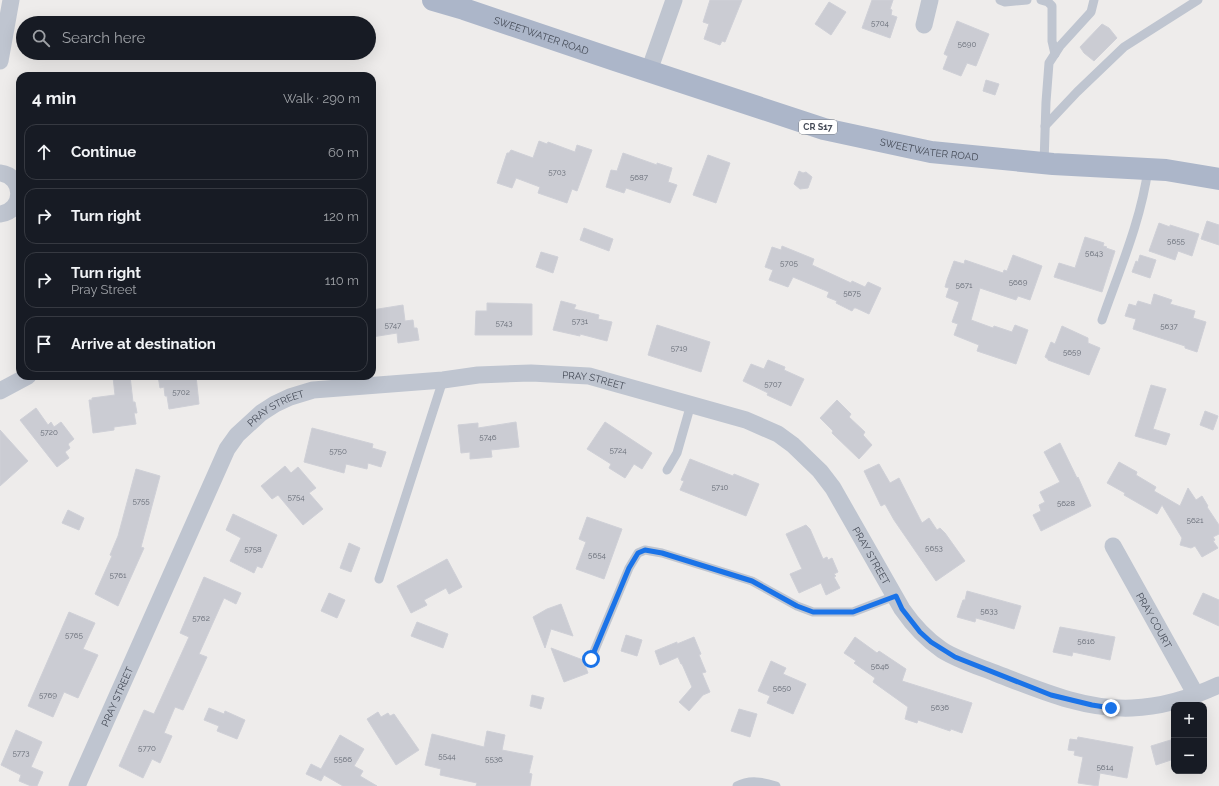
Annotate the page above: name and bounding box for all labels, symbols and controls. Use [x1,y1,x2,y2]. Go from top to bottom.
street label: SWEETWATER ROAD [492,14,590,56]
search box [16,16,376,60]
house number: 5704 [871,18,890,28]
icon: search [30,27,52,49]
text: Search here [62,29,145,47]
house number: 5690 [958,39,976,49]
text: 4 min [32,88,76,108]
text: Walk · 290 m [283,91,360,106]
road number: CR S17 [799,120,837,134]
street label: SWEETWATER ROAD [879,136,979,162]
icon: ahead [33,141,55,163]
text: Continue [71,143,136,161]
text: 60 m [328,145,359,160]
house number: 5703 [548,167,566,177]
house number: 5687 [630,172,649,182]
icon: right [33,205,55,227]
text: Turn right [71,207,141,225]
text: 120 m [323,209,359,224]
house number: 5655 [1167,236,1186,246]
house number: 5643 [1085,248,1103,258]
house number: 5705 [780,258,799,268]
text: Turn right [71,264,141,282]
icon: right [33,269,55,291]
text: 110 m [325,273,359,288]
house number: 5669 [1009,277,1028,287]
house number: 5671 [956,280,973,290]
text: Pray Street [71,282,137,297]
house number: 5675 [843,288,861,298]
house number: 5731 [572,316,589,326]
house number: 5743 [496,318,512,328]
house number: 5747 [385,320,402,330]
house number: 5637 [1160,321,1179,331]
icon: arrive [33,333,55,355]
text: Arrive at destination [71,335,216,353]
house number: 5719 [671,343,688,353]
house number: 5659 [1063,347,1081,357]
street label: PRAY STREET [562,369,627,391]
house number: 5707 [764,379,783,389]
house number: 5702 [172,387,190,397]
street label: PRAY STREET [245,388,305,428]
house number: 5720 [40,427,58,437]
house number: 5746 [479,432,497,442]
house number: 5724 [609,445,627,455]
house number: 5750 [329,446,347,456]
house number: 5710 [712,482,729,492]
house number: 5754 [287,492,305,502]
house number: 5755 [132,496,150,506]
house number: 5628 [1057,498,1075,508]
house number: 5621 [1187,515,1204,525]
street label: PRAY STREET [851,525,892,586]
house number: 5653 [925,543,943,553]
house number: 5758 [244,544,262,554]
house number: 5654 [588,550,607,560]
house number: 5761 [110,570,127,580]
street label: PRAY COURT [1135,591,1174,650]
house number: 5633 [980,606,998,616]
house number: 5762 [192,613,210,623]
house number: 5765 [65,630,84,640]
house number: 5616 [1077,636,1095,646]
route start [582,650,600,668]
house number: 5646 [871,661,889,671]
street label: PRAY STREET [99,665,135,728]
house number: 5650 [773,683,791,693]
house number: 5769 [39,690,57,700]
route end [1102,699,1120,717]
house number: 5636 [931,702,949,712]
map controls [1171,702,1207,774]
button: + [1171,702,1207,738]
button: − [1171,738,1207,774]
house number: 5770 [138,743,156,753]
house number: 5773 [12,748,30,758]
house number: 5544 [438,751,456,761]
house number: 5566 [334,754,352,764]
house number: 5536 [485,754,503,764]
house number: 5614 [1097,762,1114,772]

